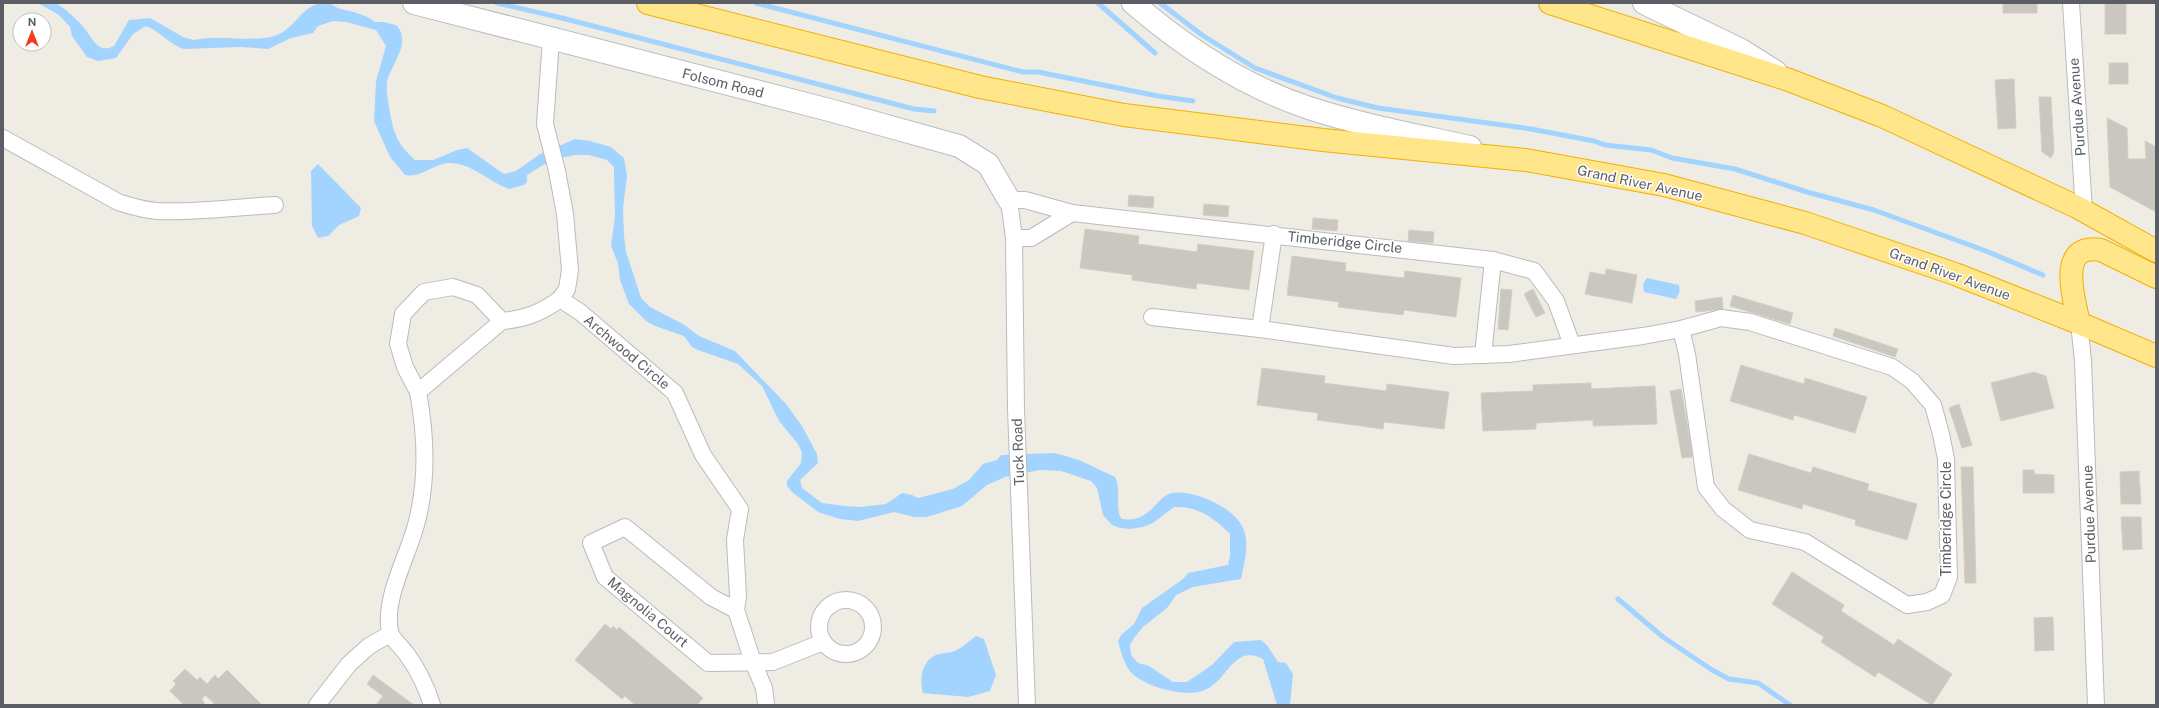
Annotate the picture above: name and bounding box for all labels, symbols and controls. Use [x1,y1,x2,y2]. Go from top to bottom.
north arrow [12,12,52,52]
text: N [28,16,36,28]
street label: Purdue Avenue [2066,57,2088,157]
street label: Folsom Road [680,65,766,101]
street label: Grand River Avenue [1576,162,1704,204]
street label: Timberidge Circle [1287,228,1403,256]
street label: Grand River Avenue [1887,245,2013,303]
street label: Archwood Circle [581,312,673,393]
street label: Tuck Road [1009,418,1027,486]
street label: Timberidge Circle [1938,461,1954,577]
street label: Purdue Avenue [2079,465,2099,563]
street label: Magnolia Court [605,574,691,650]

